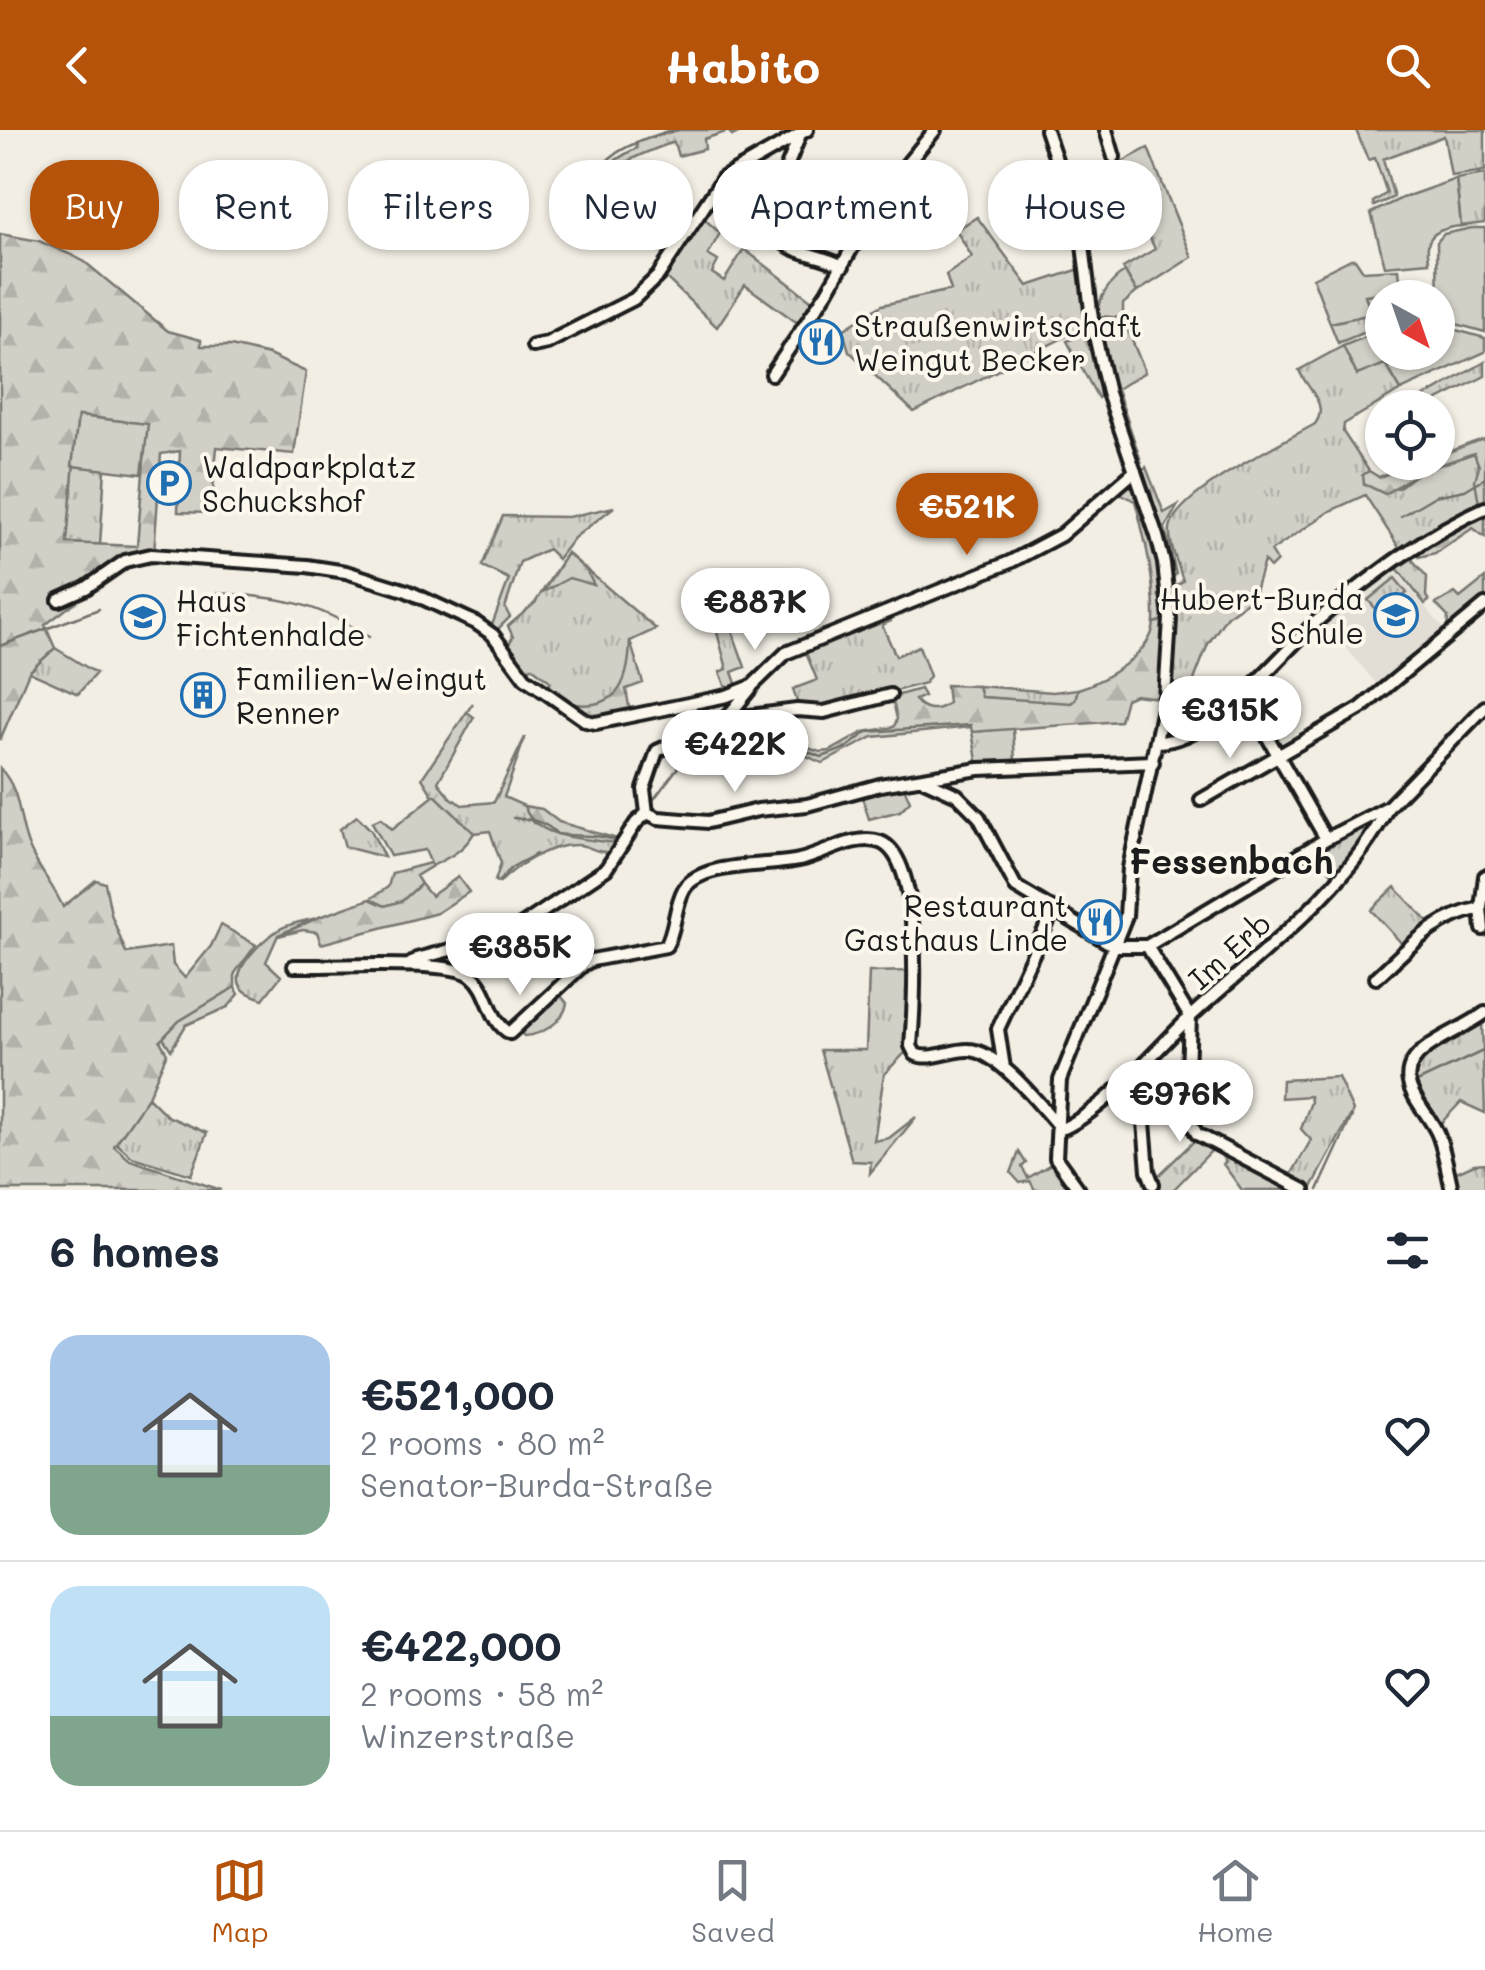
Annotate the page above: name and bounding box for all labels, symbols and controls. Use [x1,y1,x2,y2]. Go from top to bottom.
text: Habito [665,36,820,94]
icon: back [50,38,105,93]
icon: search [1380,38,1435,93]
chip: Buy [30,160,159,250]
chip: Rent [179,160,328,250]
chip: Filters [348,160,529,250]
chip: New [549,160,693,250]
chip: Apartment [713,160,968,250]
chip: House [988,160,1162,250]
north arrow [1365,280,1455,370]
map controls [1365,280,1455,480]
place label: Straußenwirtschaft Weingut Becker [854,305,1142,379]
restaurant icon: Straußenwirtschaft Weingut Becker [798,319,844,365]
button: locate [1365,390,1455,480]
place label: Waldparkplatz Schuckshof [202,446,416,520]
parking icon: Waldparkplatz Schuckshof [146,460,192,506]
pin: €521K [897,473,1037,558]
text: €521K [918,484,1016,526]
pin: €887K [685,568,825,653]
place label: Hubert-Burda Schule [1160,578,1364,652]
text: €887K [703,579,807,621]
place label: Haus Fichtenhalde [176,580,366,654]
school or university icon: Hubert-Burda Schule [1373,592,1419,638]
school or university icon: Haus Fichtenhalde [120,594,166,640]
place label: Familien-Weingut Renner [236,658,487,732]
building icon: Familien-Weingut Renner [180,672,226,718]
pin: €315K [1160,676,1300,761]
text: €315K [1180,687,1280,729]
pin: €422K [665,710,805,795]
text: €422K [683,721,787,763]
district label: Fessenbach [1129,837,1333,883]
place label: Restaurant Gasthaus Linde [844,885,1068,959]
restaurant icon: Restaurant Gasthaus Linde [1077,899,1123,945]
street label: Im Erb [1179,902,1279,998]
pin: €385K [450,913,590,998]
text: €385K [468,924,572,966]
pin: €976K [1110,1060,1250,1145]
text: €976K [1128,1071,1232,1113]
text: 6 homes [50,1223,220,1278]
icon: filters [1380,1223,1435,1278]
text: €521,000 [360,1366,555,1421]
icon: home [130,1375,250,1495]
icon: heart [1380,1408,1435,1463]
text: 2 rooms · 80 m² [360,1421,605,1463]
text: Senator-Burda-Straße [360,1463,713,1505]
text: €422,000 [360,1617,562,1672]
icon: home [130,1626,250,1746]
icon: heart [1380,1659,1435,1714]
text: 2 rooms · 58 m² [360,1672,603,1714]
text: Winzerstraße [360,1714,575,1756]
tab: Map [211,1853,268,1949]
tab: Saved [691,1853,774,1949]
tab: Home [1197,1853,1274,1949]

